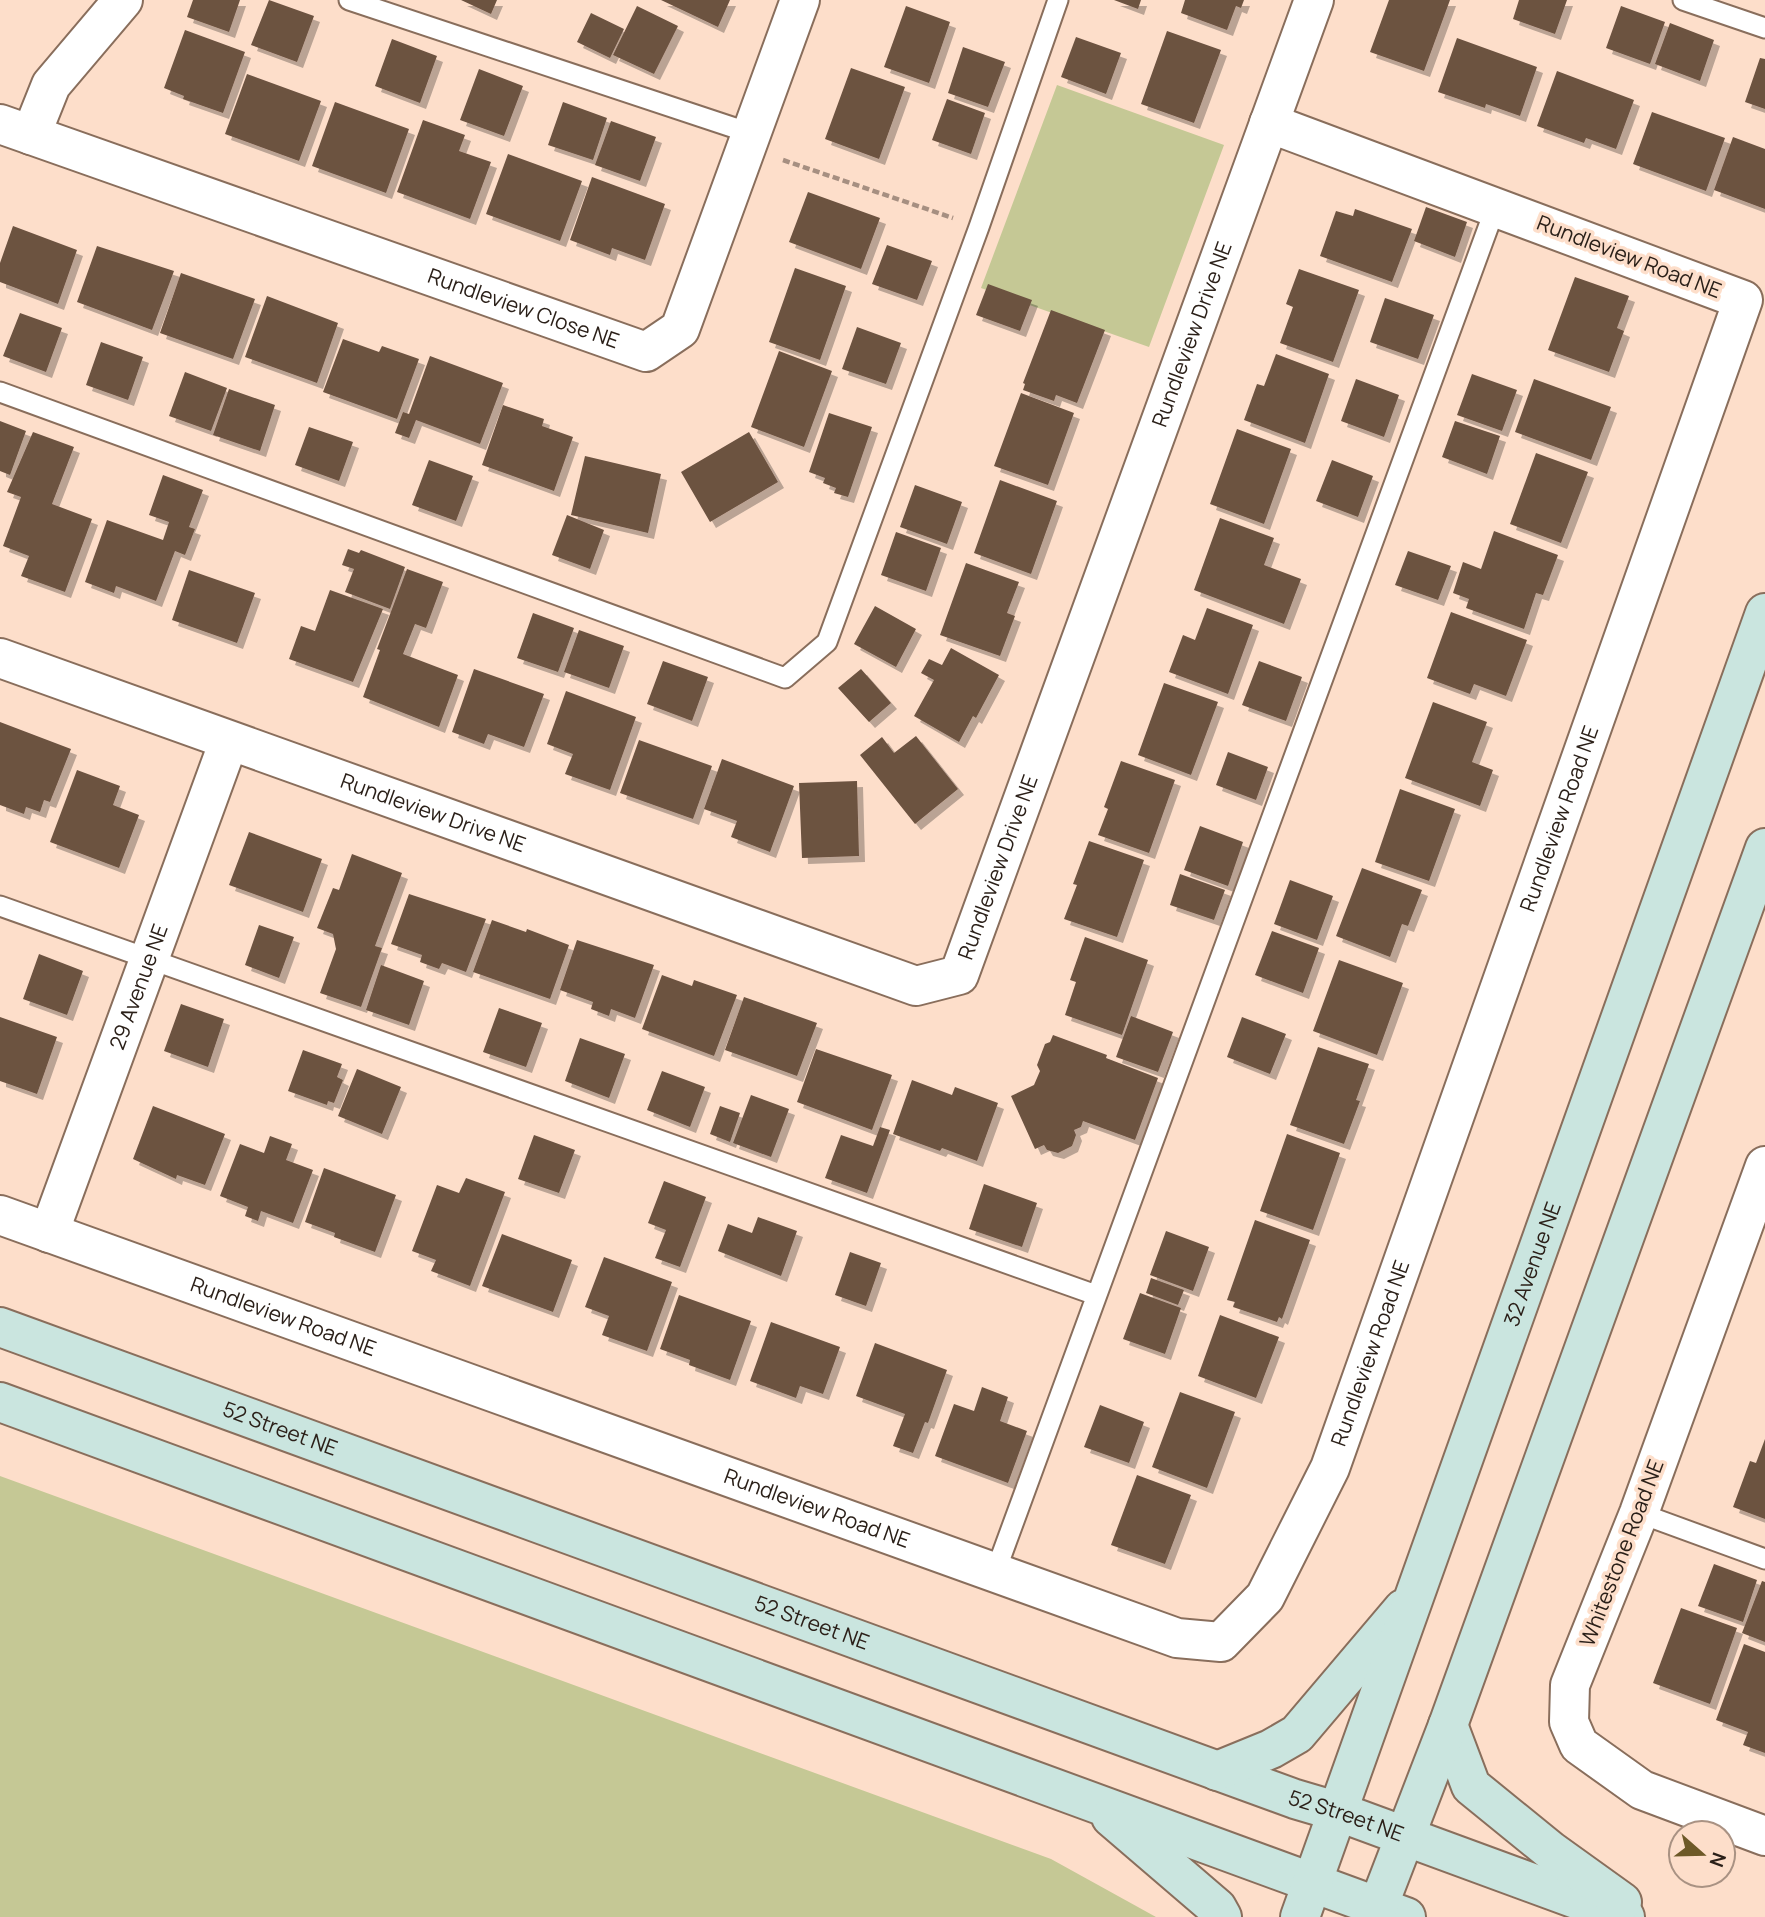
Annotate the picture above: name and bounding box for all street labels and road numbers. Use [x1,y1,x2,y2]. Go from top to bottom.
street label: Rundleview Road NE [1533,208,1726,304]
street label: Rundleview Drive NE [1145,238,1238,430]
street label: Rundleview Close NE [424,261,623,354]
street label: Rundleview Road NE [1513,722,1604,915]
street label: Rundleview Drive NE [337,766,530,858]
street label: Rundleview Drive NE [951,771,1044,963]
street label: 29 Avenue NE [102,920,174,1053]
street label: 32 Avenue NE [1497,1198,1567,1330]
street label: Rundleview Road NE [1324,1256,1415,1450]
street label: Rundleview Road NE [187,1270,380,1362]
street label: 52 Street NE [219,1394,342,1462]
street label: Whitestone Road NE [1573,1455,1670,1650]
street label: Rundleview Road NE [720,1461,914,1554]
street label: 52 Street NE [751,1588,873,1656]
street label: 52 Street NE [1285,1783,1408,1848]

